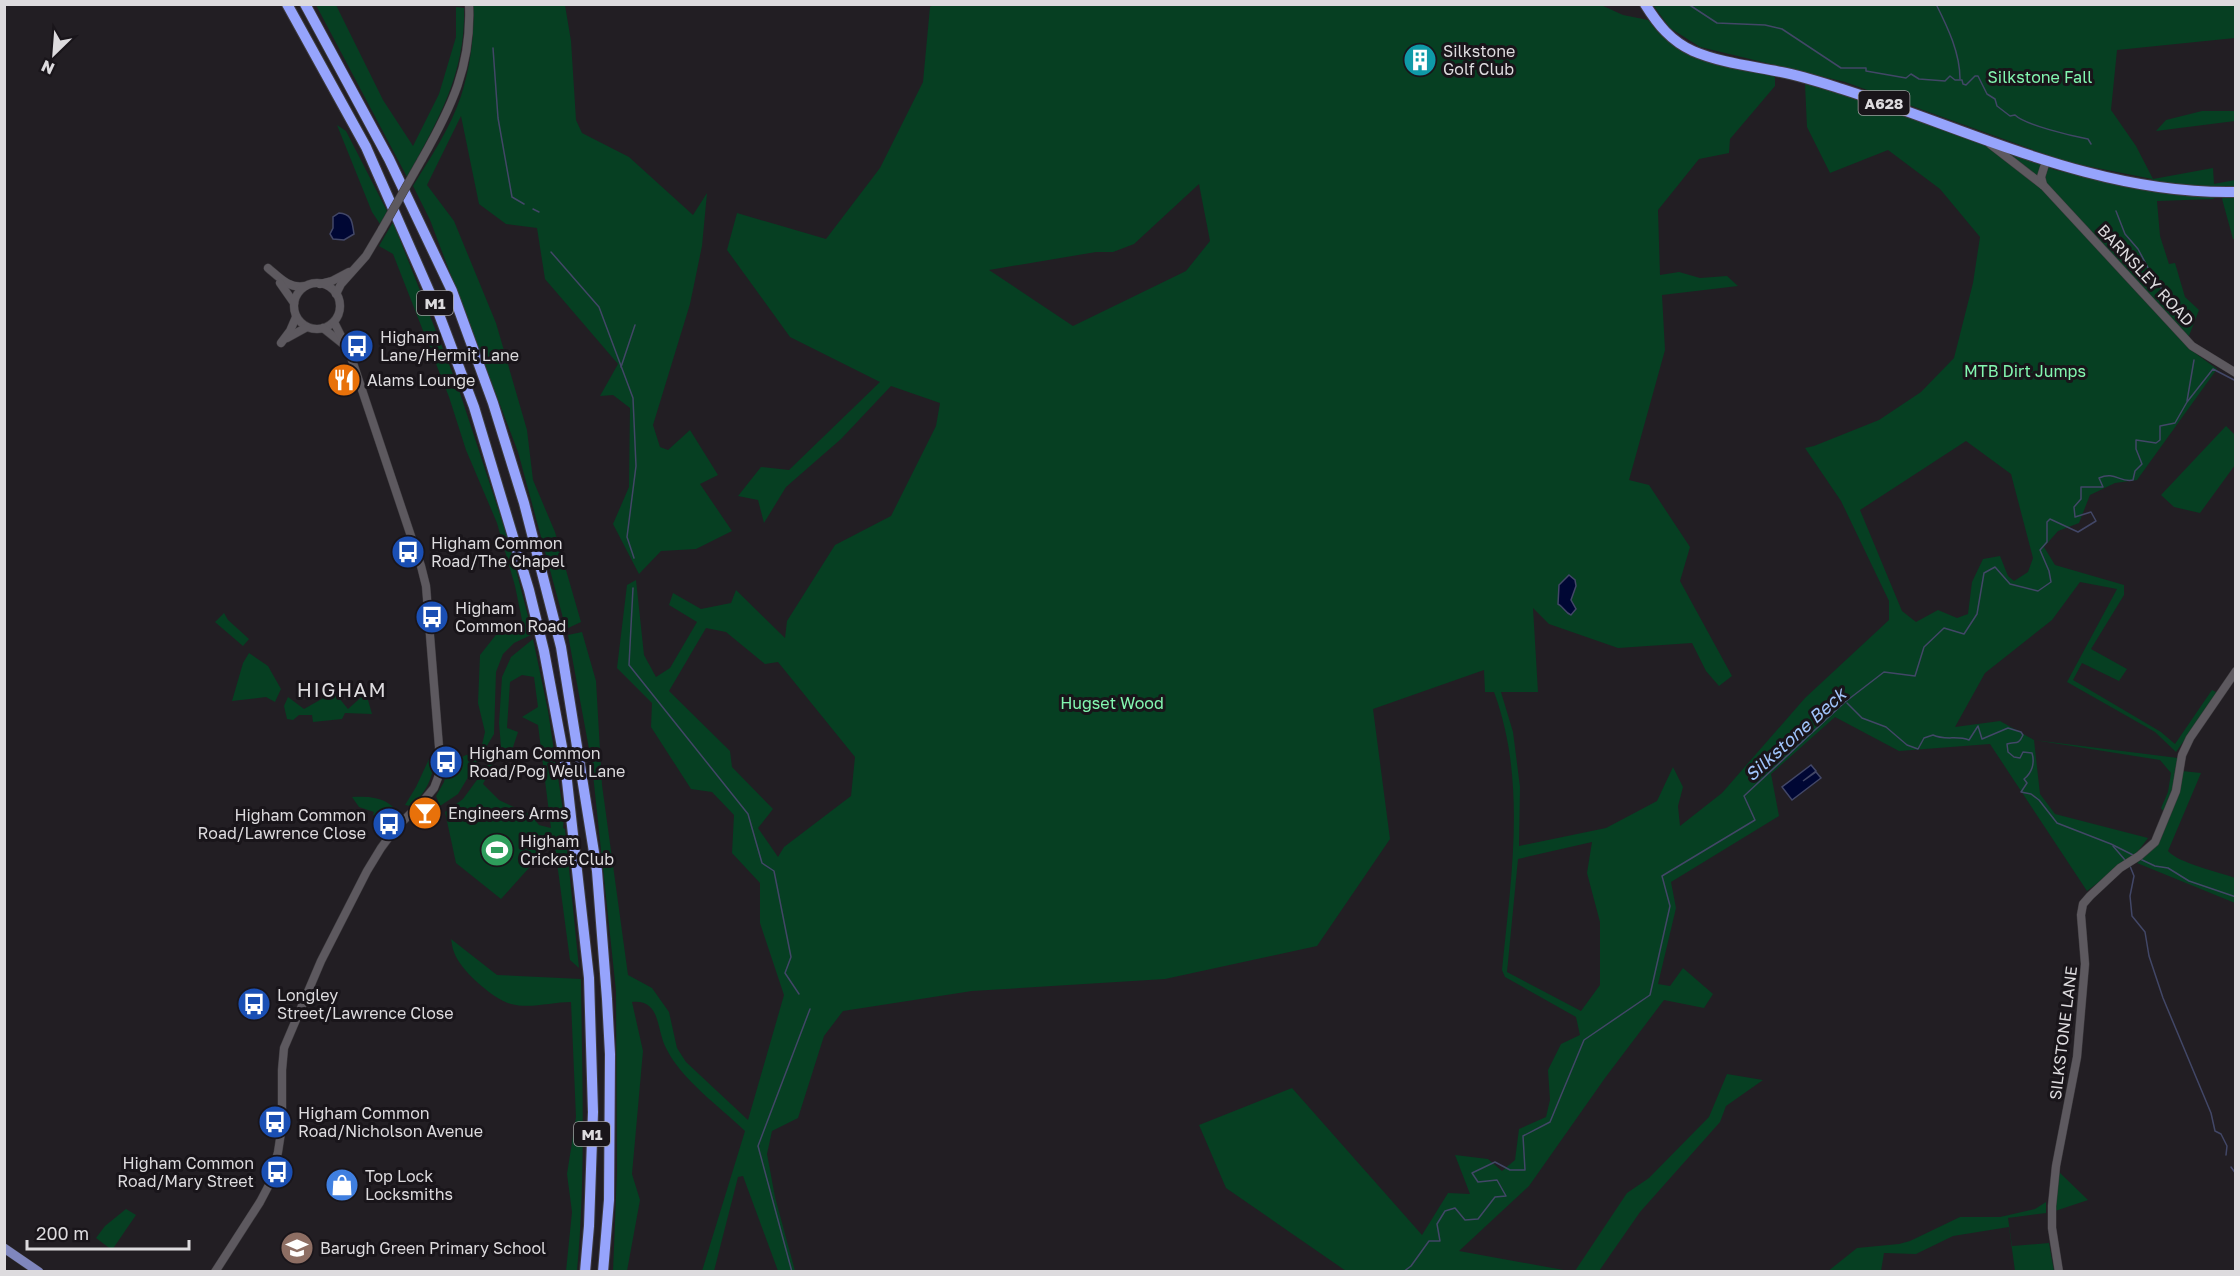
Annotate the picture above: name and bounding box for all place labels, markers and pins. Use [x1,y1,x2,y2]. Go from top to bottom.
place label: Silkstone Golf Club [1443,41,1515,79]
building icon: Silkstone Golf Club [1402,42,1438,78]
place label: Higham Lane/Hermit Lane [380,327,519,365]
bus stop icon: Higham Lane/Hermit Lane [339,328,375,364]
restaurant icon: Alams Lounge [326,362,362,398]
place label: Alams Lounge [367,370,475,390]
place label: Higham Common Road/The Chapel [431,533,565,571]
bus stop icon: Higham Common Road/The Chapel [390,534,426,570]
place label: Higham Common Road [455,598,566,636]
bus stop icon: Higham Common Road [414,599,450,635]
place label: Higham Common Road/Pog Well Lane [469,743,625,781]
bus stop icon: Higham Common Road/Pog Well Lane [428,744,464,780]
bar icon: Engineers Arms [407,795,443,831]
place label: Engineers Arms [448,803,568,823]
place label: Higham Common Road/Lawrence Close [198,805,366,843]
bus stop icon: Higham Common Road/Lawrence Close [371,806,407,842]
place label: Higham Cricket Club [520,831,614,869]
sports icon: Higham Cricket Club [479,832,515,868]
place label: Longley Street/Lawrence Close [277,985,454,1023]
bus stop icon: Longley Street/Lawrence Close [236,986,272,1022]
place label: Higham Common Road/Nicholson Avenue [298,1103,483,1141]
bus stop icon: Higham Common Road/Nicholson Avenue [257,1104,293,1140]
place label: Higham Common Road/Mary Street [117,1153,254,1191]
bus stop icon: Higham Common Road/Mary Street [259,1154,295,1190]
place label: Top Lock Locksmiths [365,1166,453,1204]
shop icon: Top Lock Locksmiths [324,1167,360,1203]
school or university icon: Barugh Green Primary School [279,1230,315,1266]
place label: Barugh Green Primary School [320,1238,546,1258]

